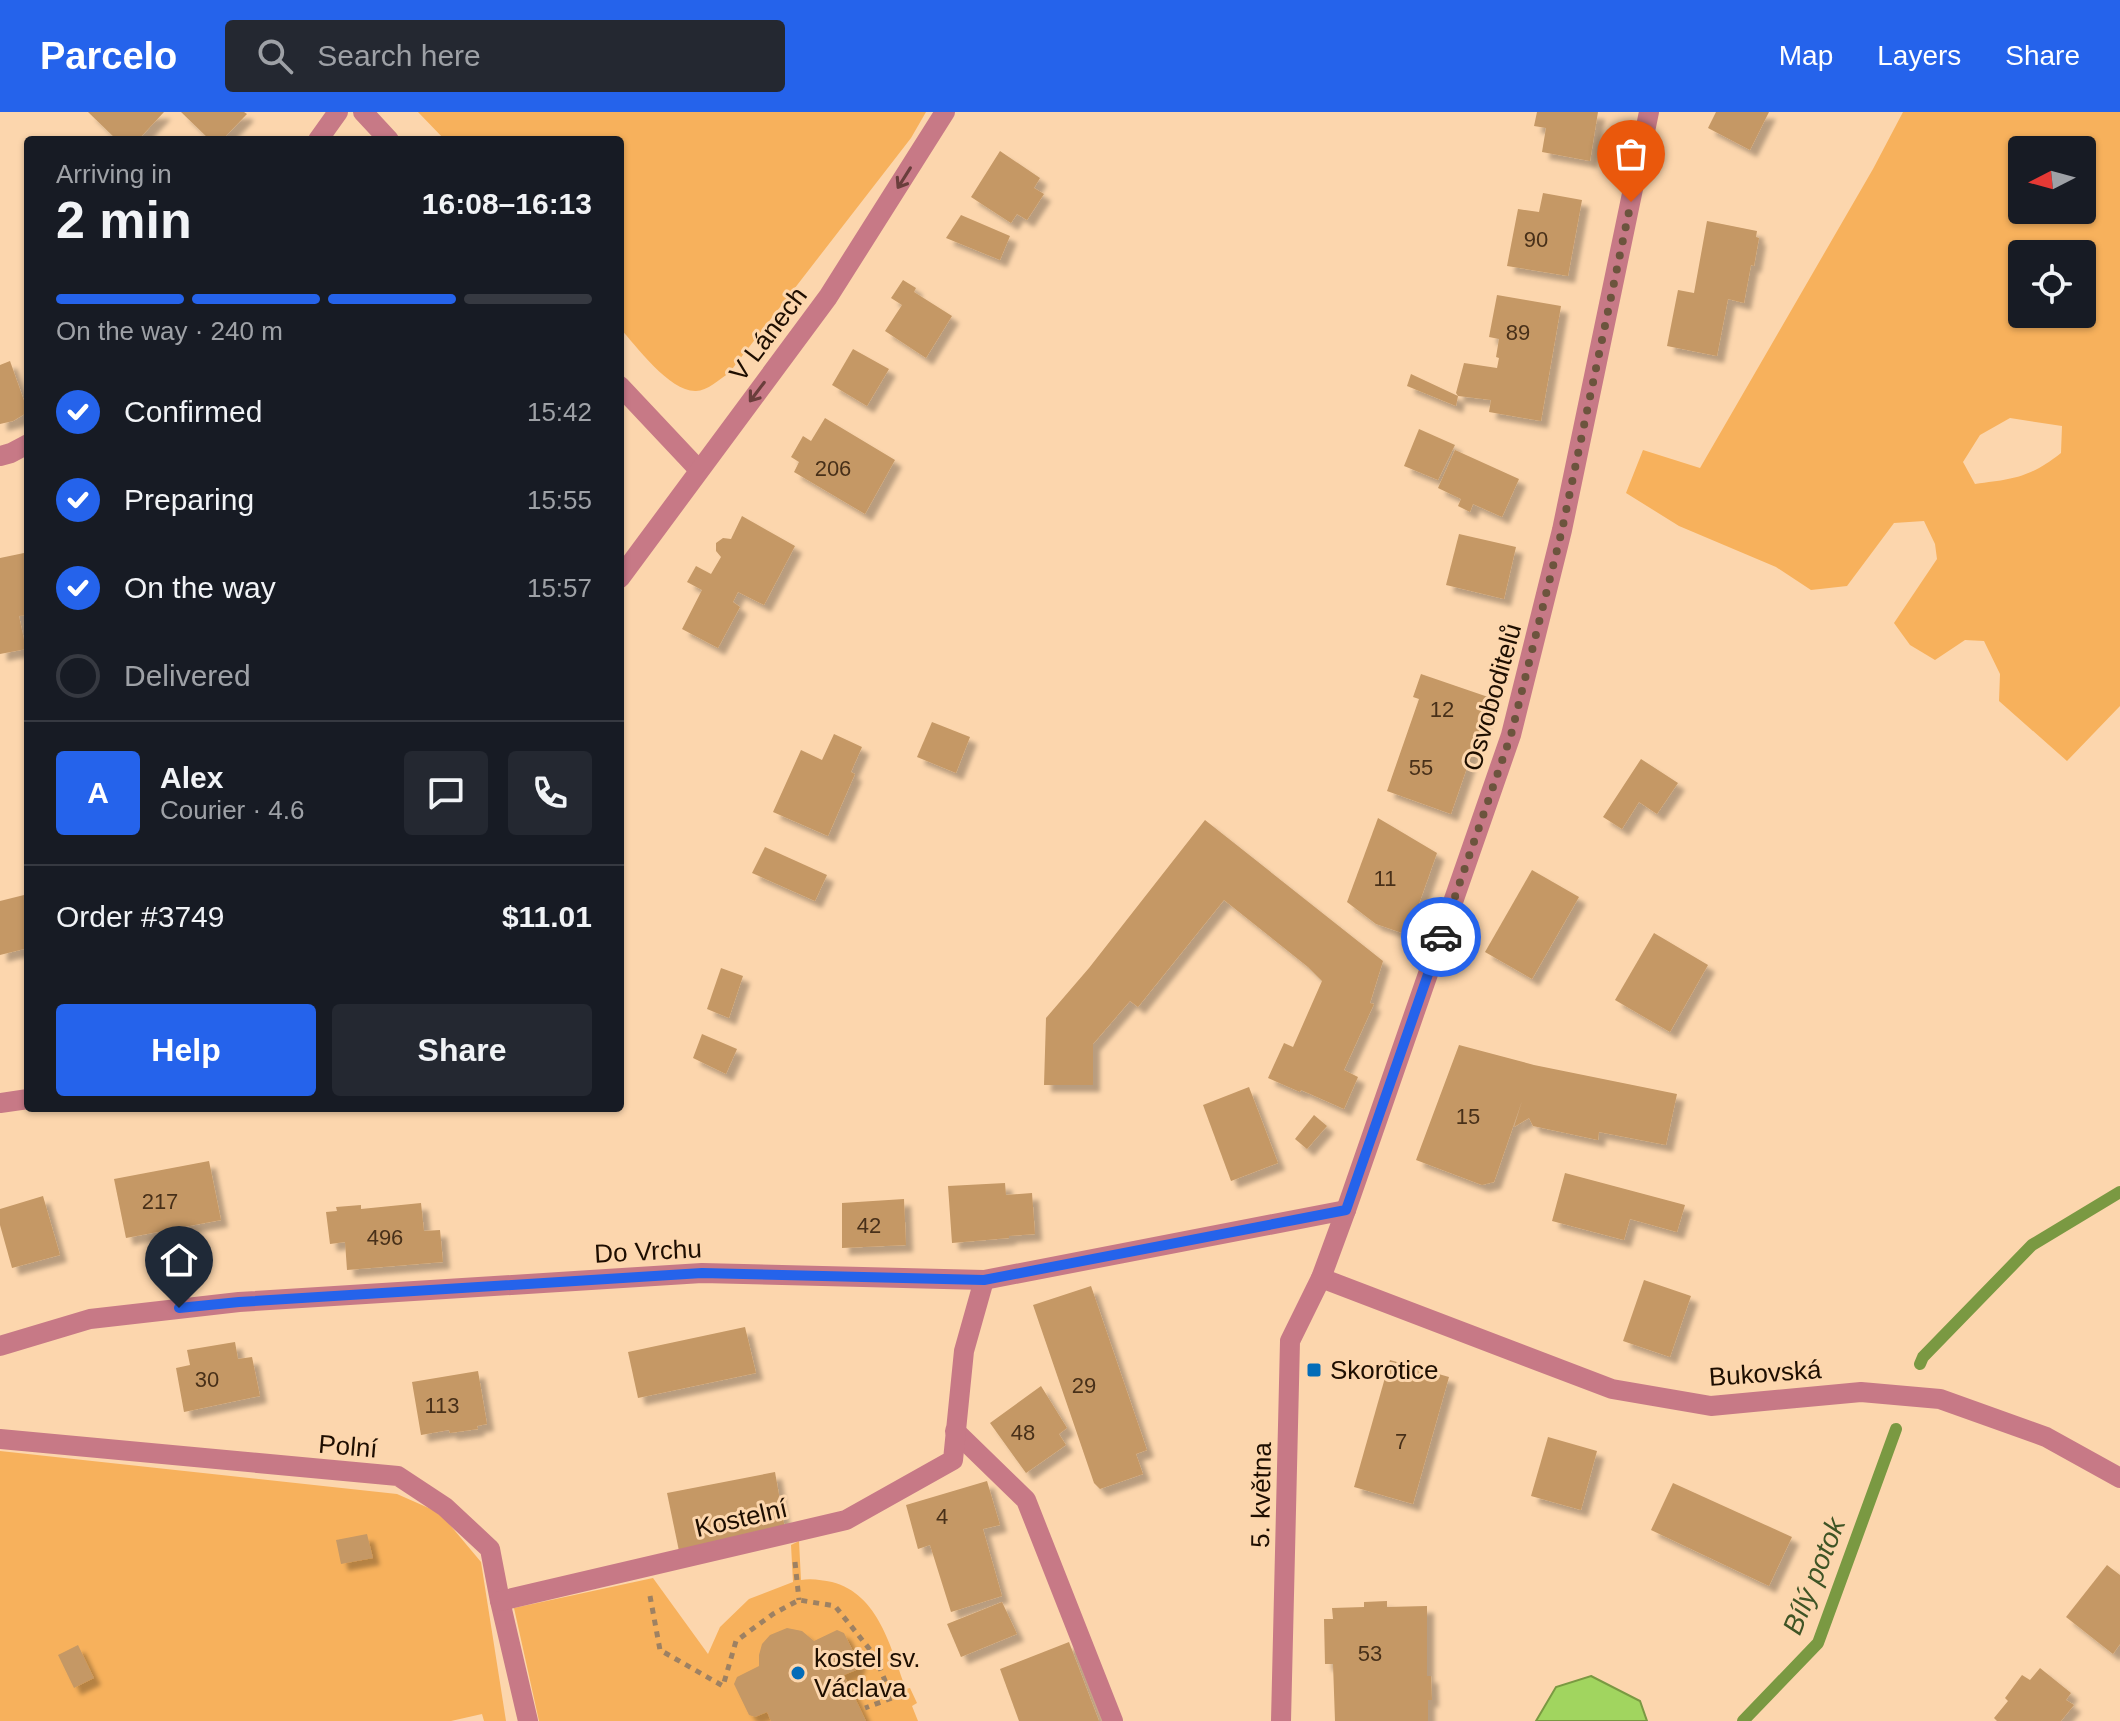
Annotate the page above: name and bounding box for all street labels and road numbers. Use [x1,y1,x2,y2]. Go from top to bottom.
street label: V Lánech [723,281,813,387]
street label: Osvoboditelů [1457,620,1527,774]
street label: Do Vrchu [594,1233,702,1269]
street label: Bukovská [1708,1354,1823,1392]
street label: Polní [317,1428,380,1464]
street label: 5. května [1245,1441,1277,1548]
street label: Kostelní [692,1493,791,1543]

